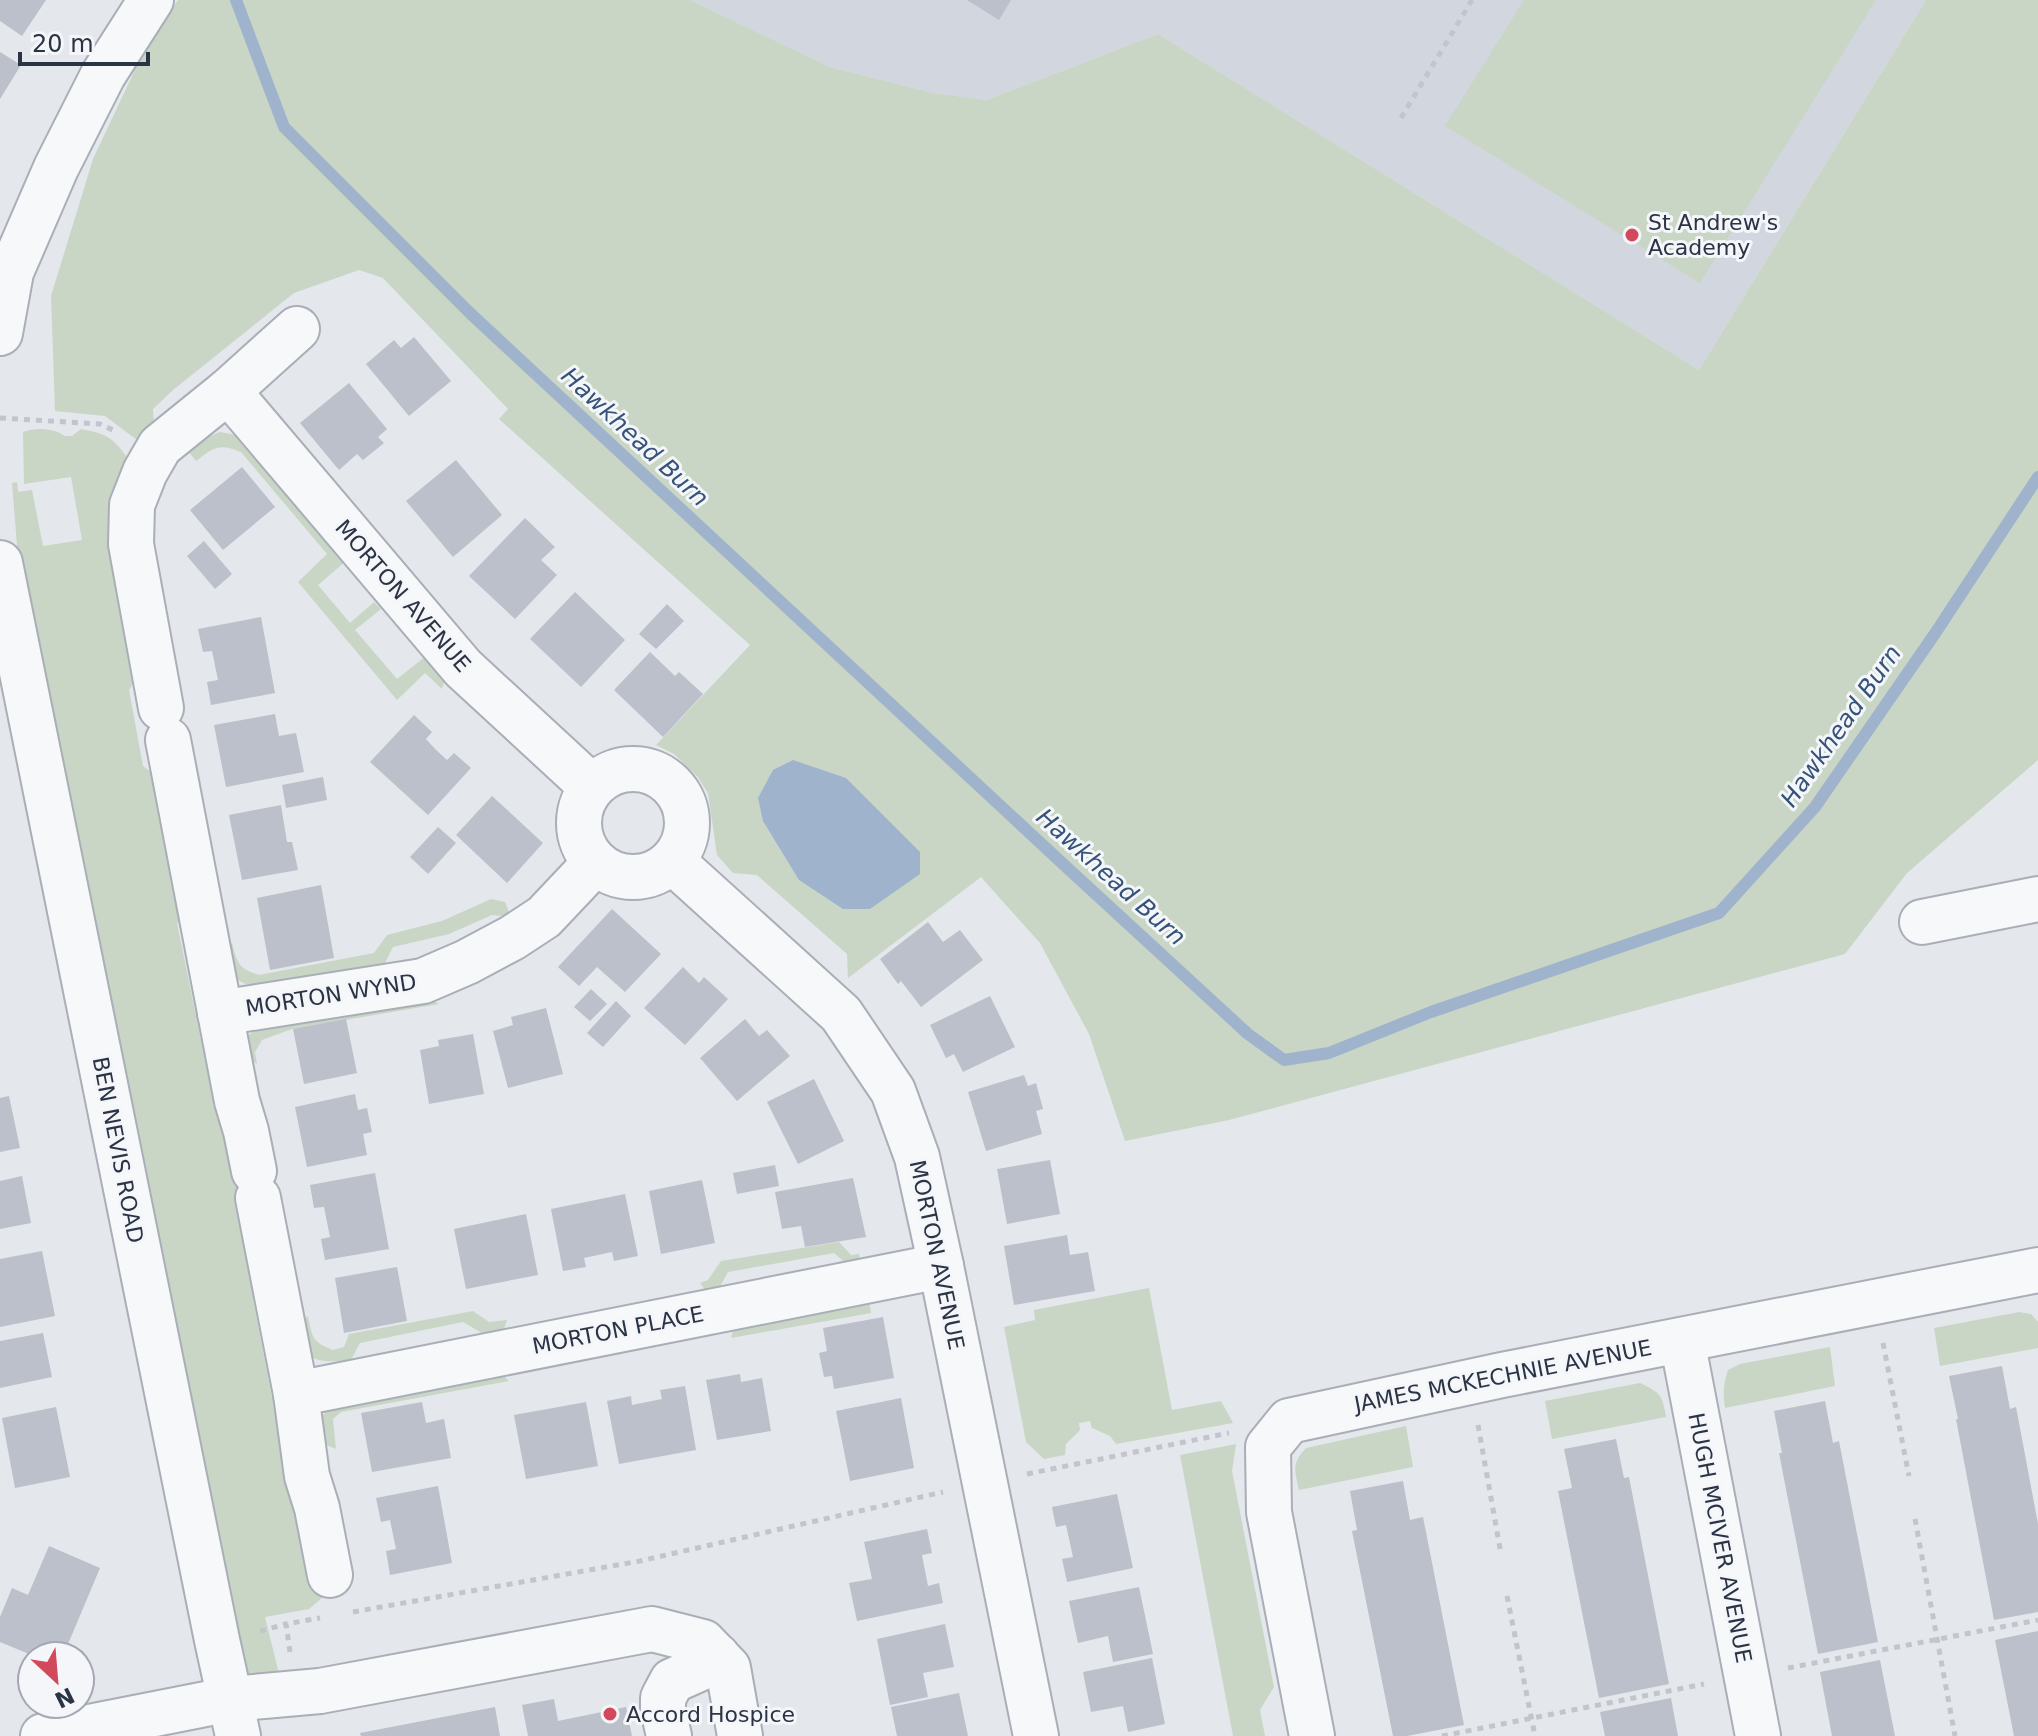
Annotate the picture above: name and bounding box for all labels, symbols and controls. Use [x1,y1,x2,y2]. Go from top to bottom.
scale bar [20,16,148,66]
text: 20 m [32,30,94,58]
place label: St Andrew's Academy [1648,210,1778,260]
marker: St Andrew's Academy [1623,226,1641,244]
water label: Hawkhead Burn [556,362,714,512]
street label: MORTON AVENUE [330,515,476,677]
water label: Hawkhead Burn [1775,640,1907,812]
water label: Hawkhead Burn [1031,803,1191,951]
street label: MORTON WYND [244,969,418,1021]
street label: BEN NEVIS ROAD [88,1055,148,1245]
street label: MORTON AVENUE [905,1158,969,1352]
street label: MORTON PLACE [530,1301,706,1359]
street label: JAMES MCKECHNIE AVENUE [1350,1335,1654,1418]
street label: HUGH MCIVER AVENUE [1683,1411,1757,1665]
north arrow [16,1640,96,1720]
text: N [51,1682,78,1713]
place label: Accord Hospice [626,1702,795,1727]
marker: Accord Hospice [601,1705,619,1723]

